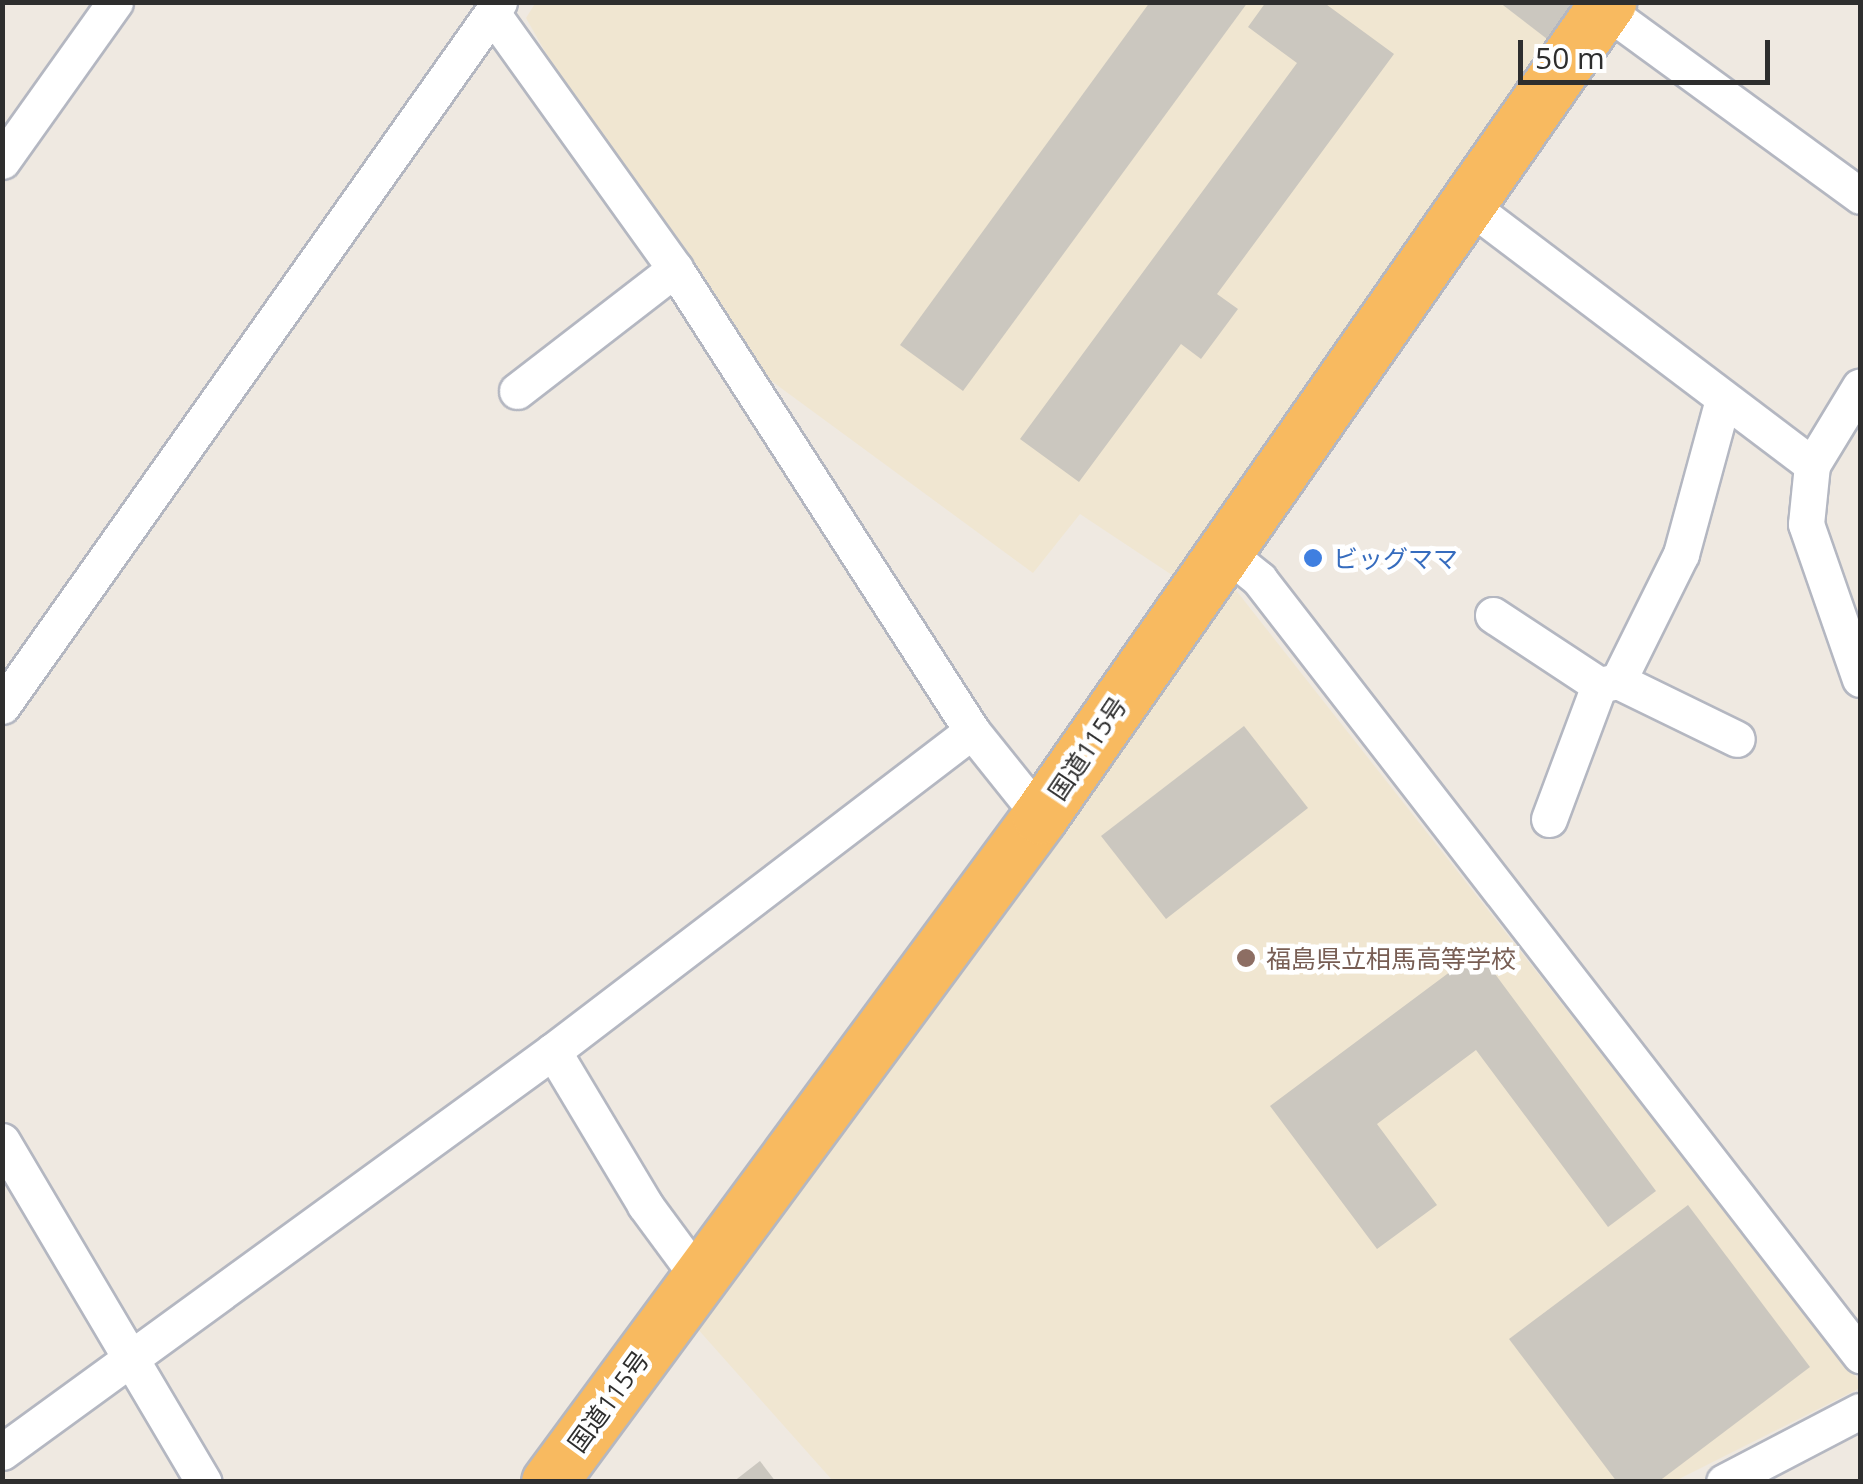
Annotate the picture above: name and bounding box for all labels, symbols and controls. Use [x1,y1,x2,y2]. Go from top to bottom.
scale bar [1523,20,1776,82]
text: 50 m [1535,37,1605,78]
place label: ビッグママ [1333,543,1458,573]
marker: ビッグママ [1302,547,1324,569]
street label: 国道115号 [1042,691,1132,805]
place label: 福島県立相馬高等学校 [1266,943,1516,973]
marker: 福島県立相馬高等学校 [1235,947,1257,969]
street label: 国道115号 [561,1344,655,1458]

